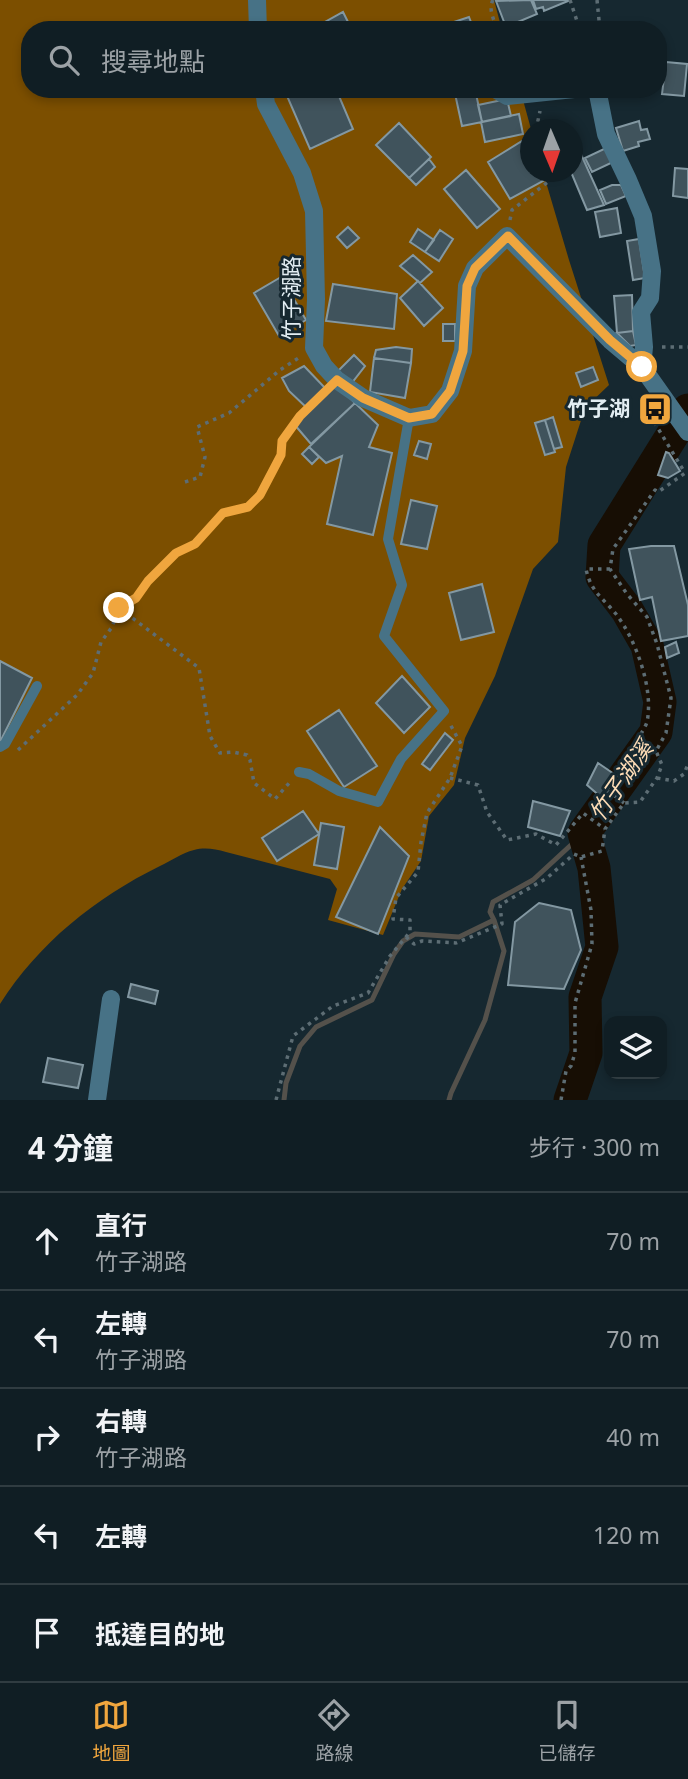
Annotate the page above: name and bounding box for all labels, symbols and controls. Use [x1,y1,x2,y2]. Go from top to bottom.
search box [21,21,667,98]
icon: search [45,41,83,79]
text: 搜尋地點 [101,43,205,79]
north arrow [520,119,583,182]
street label: 竹子湖路 [277,256,305,340]
route start [626,351,657,382]
bus stop icon: 竹子湖 [636,390,674,428]
place label: 竹子湖 [567,394,630,422]
route end [103,592,134,623]
water label: 竹子湖溪 [581,731,661,827]
map controls [604,1016,667,1079]
button: layers [604,1016,667,1079]
text: 4 分鐘 [28,1127,113,1168]
text: 步行 · 300 m [529,1131,660,1163]
text: 直行 [95,1207,147,1243]
icon: ahead [28,1222,66,1260]
text: 70 m [606,1225,660,1257]
text: 竹子湖路 [95,1245,187,1277]
text: 左轉 [95,1305,147,1341]
icon: left [28,1320,66,1358]
text: 70 m [606,1323,660,1355]
text: 竹子湖路 [95,1343,187,1375]
text: 右轉 [95,1403,147,1439]
icon: right [28,1418,66,1456]
text: 40 m [606,1421,660,1453]
text: 竹子湖路 [95,1441,187,1473]
icon: left [28,1516,66,1554]
text: 左轉 [95,1518,147,1554]
text: 120 m [593,1519,660,1551]
icon: arrive [28,1614,66,1652]
text: 抵達目的地 [95,1616,225,1652]
tab: 地圖 [92,1696,131,1766]
tab: 路線 [315,1696,354,1766]
tab: 已儲存 [538,1696,596,1766]

